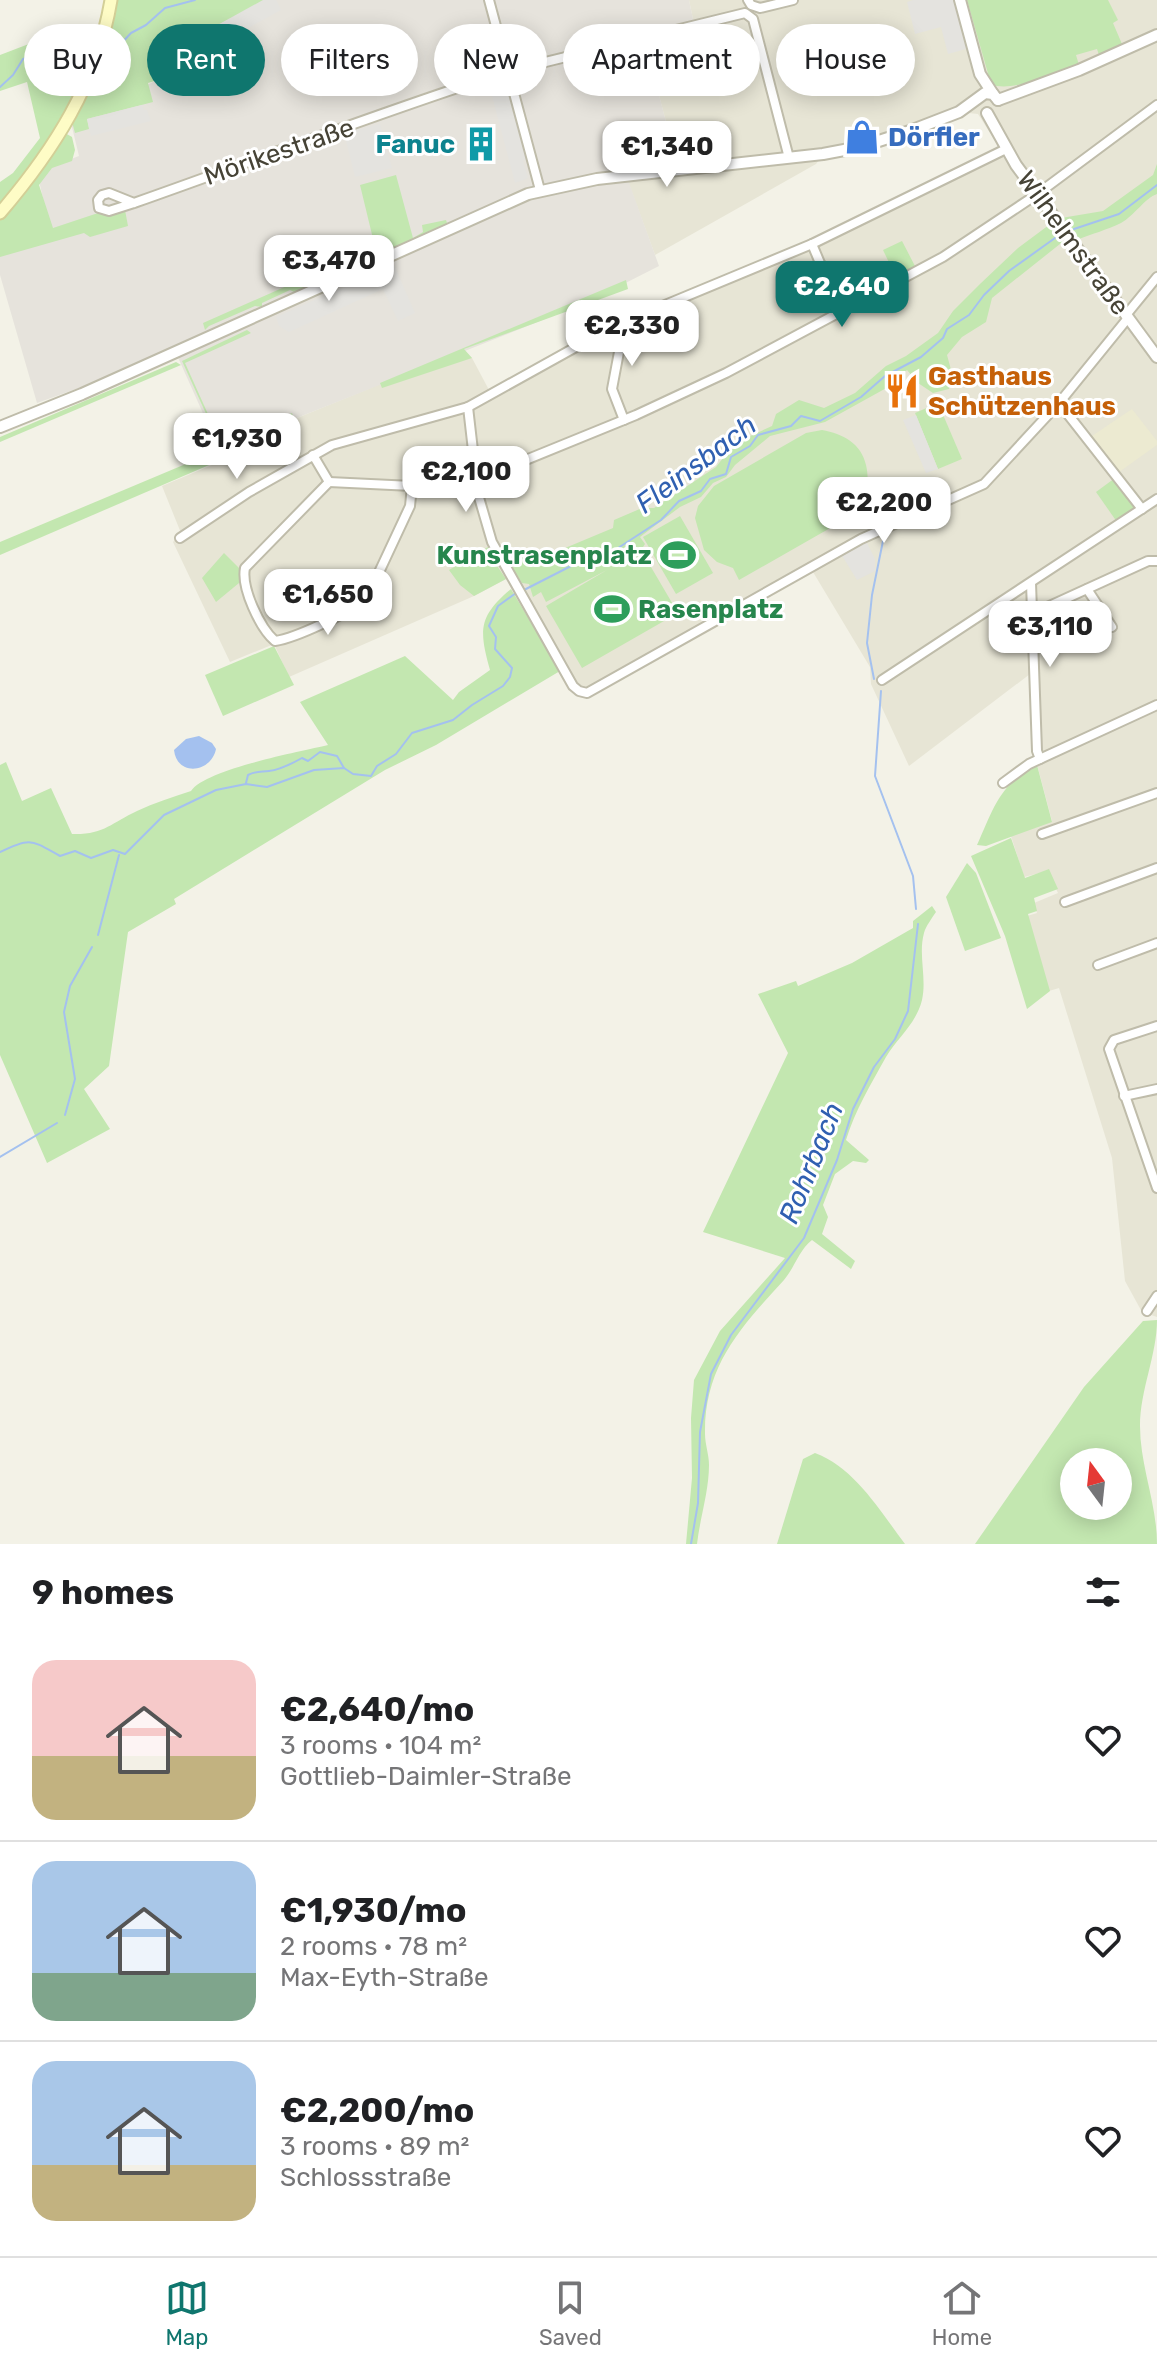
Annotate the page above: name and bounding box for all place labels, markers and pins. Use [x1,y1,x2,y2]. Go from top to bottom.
shop icon: Dörfler [843,118,881,156]
pin: €1,340 [602,121,732,189]
place label: Dörfler [888,122,980,153]
building icon: Fanuc [462,125,500,163]
place label: Fanuc [375,129,455,160]
pin: €3,470 [264,235,394,303]
pin: €2,640 [777,261,907,329]
pin: €2,330 [567,300,697,368]
place label: Gasthaus Schützenhaus [928,361,1116,422]
restaurant icon: Gasthaus Schützenhaus [883,372,921,410]
pin: €1,930 [172,413,302,481]
pin: €2,100 [401,446,531,514]
pin: €2,200 [819,477,949,545]
sports icon: Kunstrasenplatz [659,536,697,574]
place label: Kunstrasenplatz [436,540,652,571]
pin: €1,650 [263,569,393,637]
sports icon: Rasenplatz [593,590,631,628]
place label: Rasenplatz [638,594,783,625]
pin: €3,110 [985,601,1115,669]

